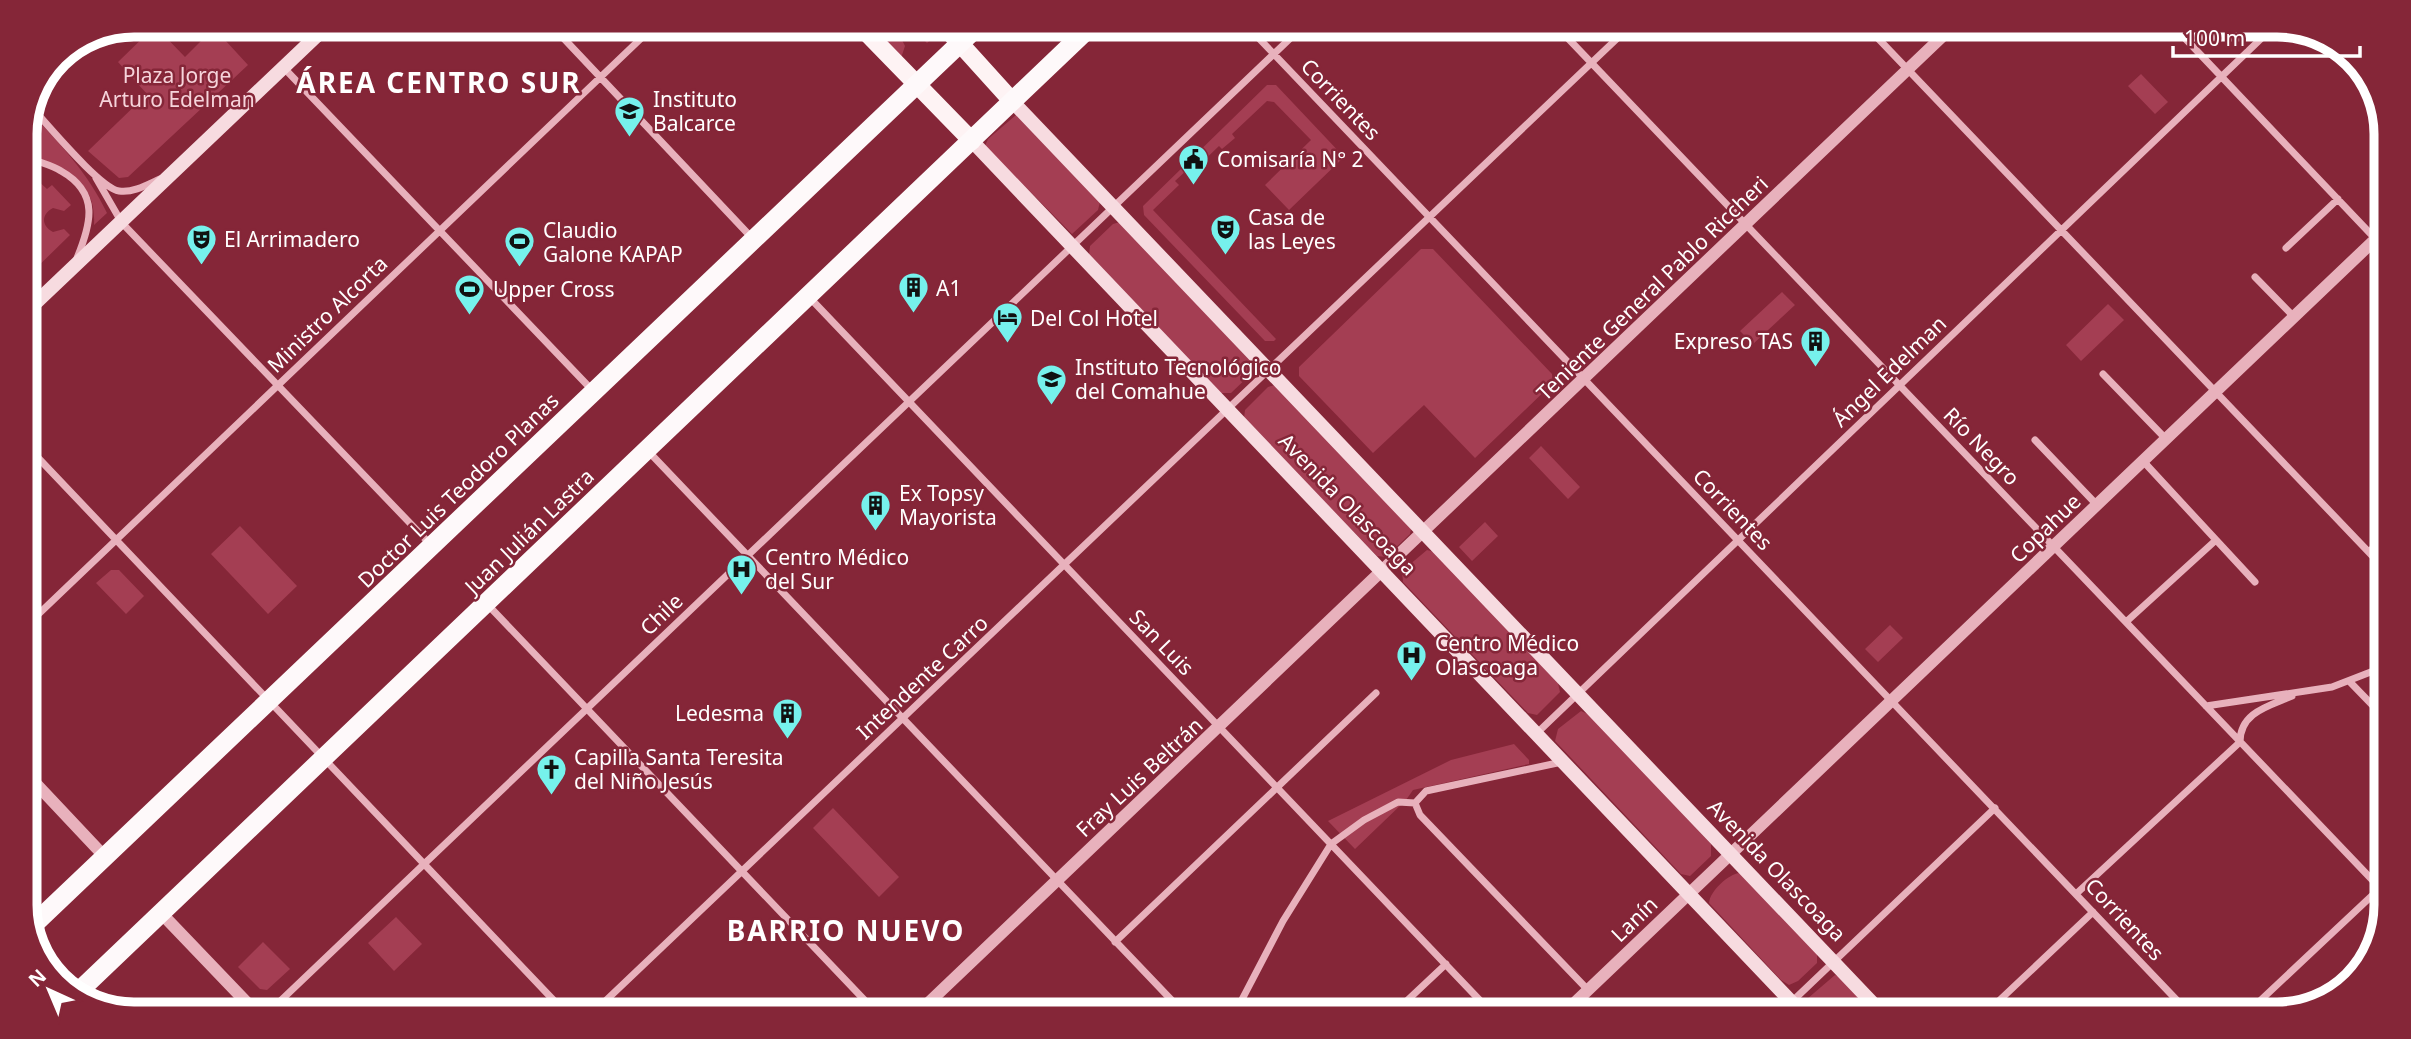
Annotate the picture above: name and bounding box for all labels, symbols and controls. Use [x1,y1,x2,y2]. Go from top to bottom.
scale bar [2173,14,2360,58]
text: 100 m [2184,24,2245,52]
street label: Corrientes [1295,52,1387,146]
park label: Plaza Jorge Arturo Edelman [99,61,255,113]
district label: ÁREA CENTRO SUR [296,63,582,101]
place label: Instituto Balcarce [653,85,737,137]
school or university icon: Instituto Balcarce [613,94,647,138]
public building icon: Comisaría N° 2 [1177,142,1211,186]
place label: Comisaría N° 2 [1217,145,1364,173]
street label: Teniente General Pablo Riccheri [1530,170,1774,406]
place label: Casa de las Leyes [1248,203,1336,255]
theatre icon: Casa de las Leyes [1208,212,1242,256]
place label: Claudio Galone KAPAP [543,216,683,268]
theatre icon: El Arrimadero [184,222,218,266]
place label: El Arrimadero [224,225,360,253]
sports icon: Claudio Galone KAPAP [503,225,537,269]
street label: Ministro Alcorta [261,250,393,378]
building icon: A1 [896,271,930,315]
sports icon: Upper Cross [453,272,487,316]
place label: A1 [936,274,961,302]
place label: Upper Cross [493,275,615,303]
hotel icon: Del Col Hotel [990,301,1024,345]
place label: Del Col Hotel [1030,304,1158,332]
street label: Ángel Edelman [1826,309,1952,433]
building icon: Expreso TAS [1799,324,1833,368]
place label: Expreso TAS [1674,327,1793,355]
place label: Instituto Tecnológico del Comahue [1075,353,1282,405]
school or university icon: Instituto Tecnológico del Comahue [1035,362,1069,406]
street label: Doctor Luis Teodoro Planas [352,387,564,593]
street label: Río Negro [1938,401,2026,491]
street label: Avenida Olascoaga [1273,427,1423,581]
street label: Juan Julián Lastra [457,462,600,601]
street label: Corrientes [1687,462,1779,556]
place label: Ex Topsy Mayorista [899,479,997,531]
street label: Copahue [2003,487,2087,569]
building icon: Ex Topsy Mayorista [859,488,893,532]
place label: Centro Médico del Sur [765,543,909,595]
hospital icon: Centro Médico del Sur [725,552,759,596]
street label: Chile [634,587,688,641]
street label: San Luis [1124,603,1200,681]
street label: Intendente Carro [850,609,994,745]
place label: Centro Médico Olascoaga [1435,629,1579,681]
hospital icon: Centro Médico Olascoaga [1395,638,1429,682]
building icon: Ledesma [770,696,804,740]
place label: Ledesma [675,699,764,727]
street label: Fray Luis Beltrán [1070,711,1208,843]
place label: Capilla Santa Teresita del Niño Jesús [574,743,784,795]
church icon: Capilla Santa Teresita del Niño Jesús [534,752,568,796]
street label: Avenida Olascoaga [1702,793,1852,947]
street label: Corrientes [2080,872,2170,966]
street label: Lanín [1605,890,1663,948]
district label: BARRIO NUEVO [727,911,965,949]
north arrow [14,955,84,1025]
text: N [23,963,52,992]

